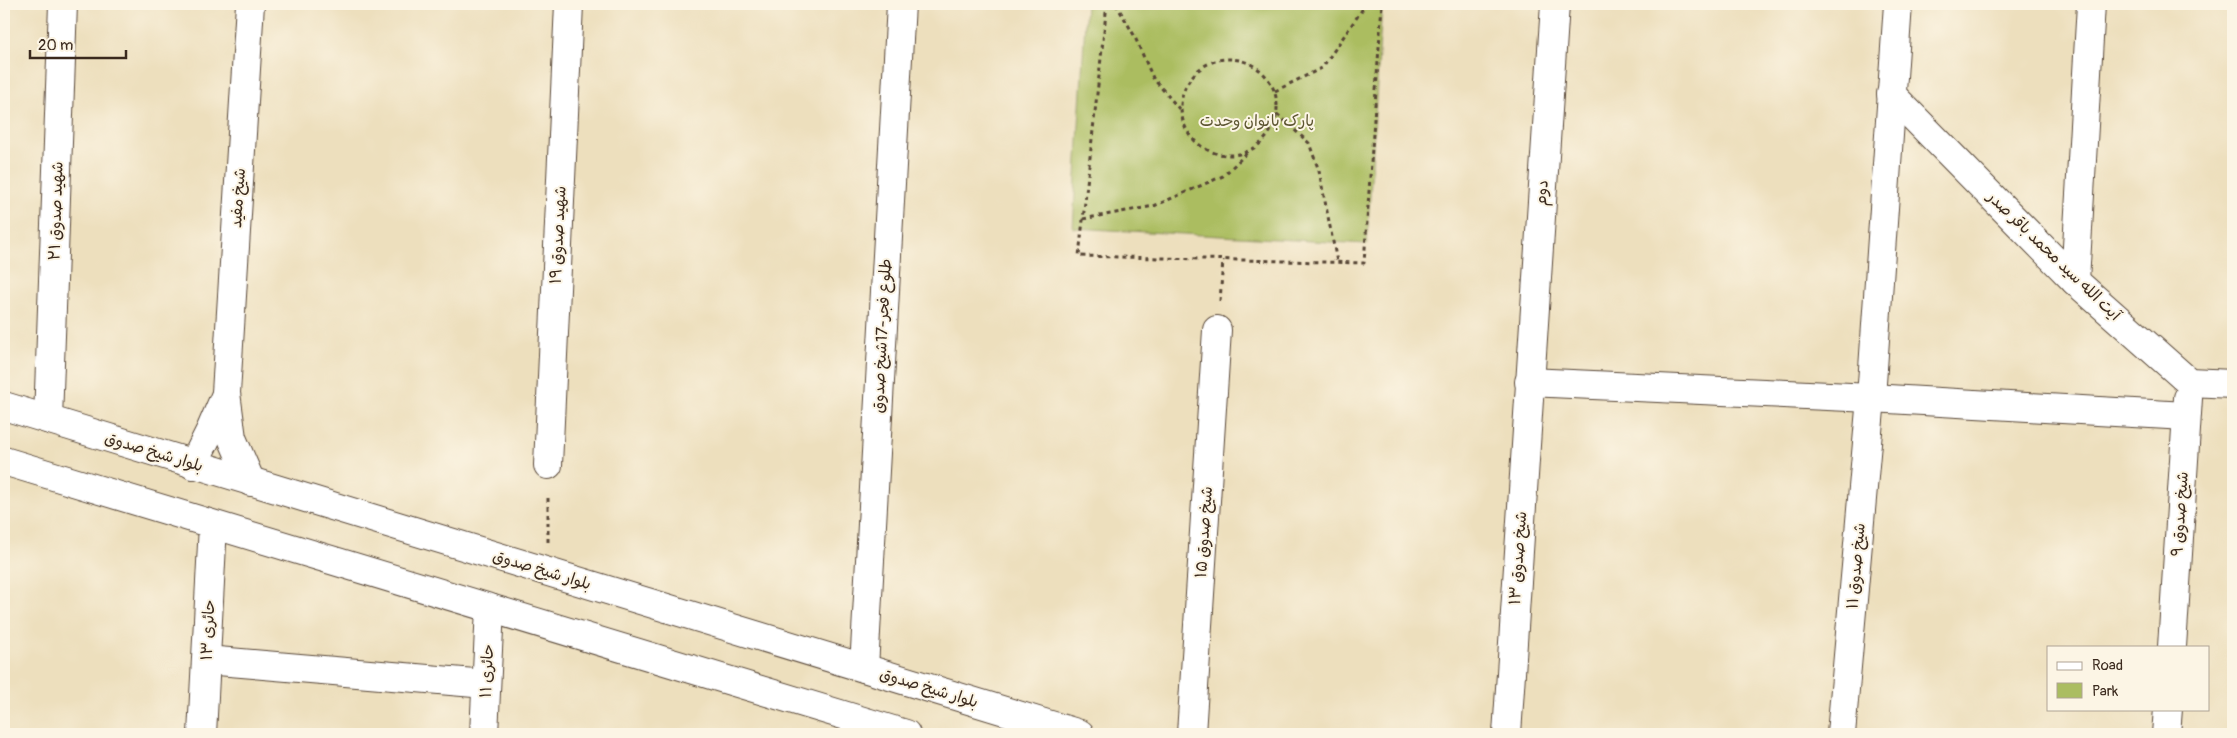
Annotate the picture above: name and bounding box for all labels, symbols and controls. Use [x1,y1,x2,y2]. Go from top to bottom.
scale bar [30,28,126,60]
text: 20 m [38,36,73,55]
park label: پارک بانوان وحدت [1200,111,1314,131]
street label: شهید صدوق ۲۱ [44,161,68,261]
street label: شیخ مفید [226,167,250,229]
street label: دوم [1531,179,1555,207]
street label: شهید صدوق ۱۹ [545,185,571,285]
street label: آیت الله سید محمد باقر صدر [1982,186,2126,326]
street label: طلوع فجر-17شیخ صدوق [868,258,897,414]
street label: بلوار شیخ صدوق [102,428,206,476]
street label: شیخ صدوق ۹ [2167,471,2193,557]
street label: شیخ صدوق ۱۵ [1191,485,1217,579]
street label: شیخ صدوق ۱۳ [1505,510,1531,606]
street label: شیخ صدوق ۱۱ [1842,522,1870,610]
street label: بلوار شیخ صدوق [490,546,594,594]
street label: حائری ۱۳ [196,599,220,661]
street label: حائری ۱۱ [476,644,498,698]
legend [2047,646,2210,710]
text: Road [2092,656,2123,675]
street label: بلوار شیخ صدوق [877,664,981,712]
text: Park [2092,682,2119,701]

